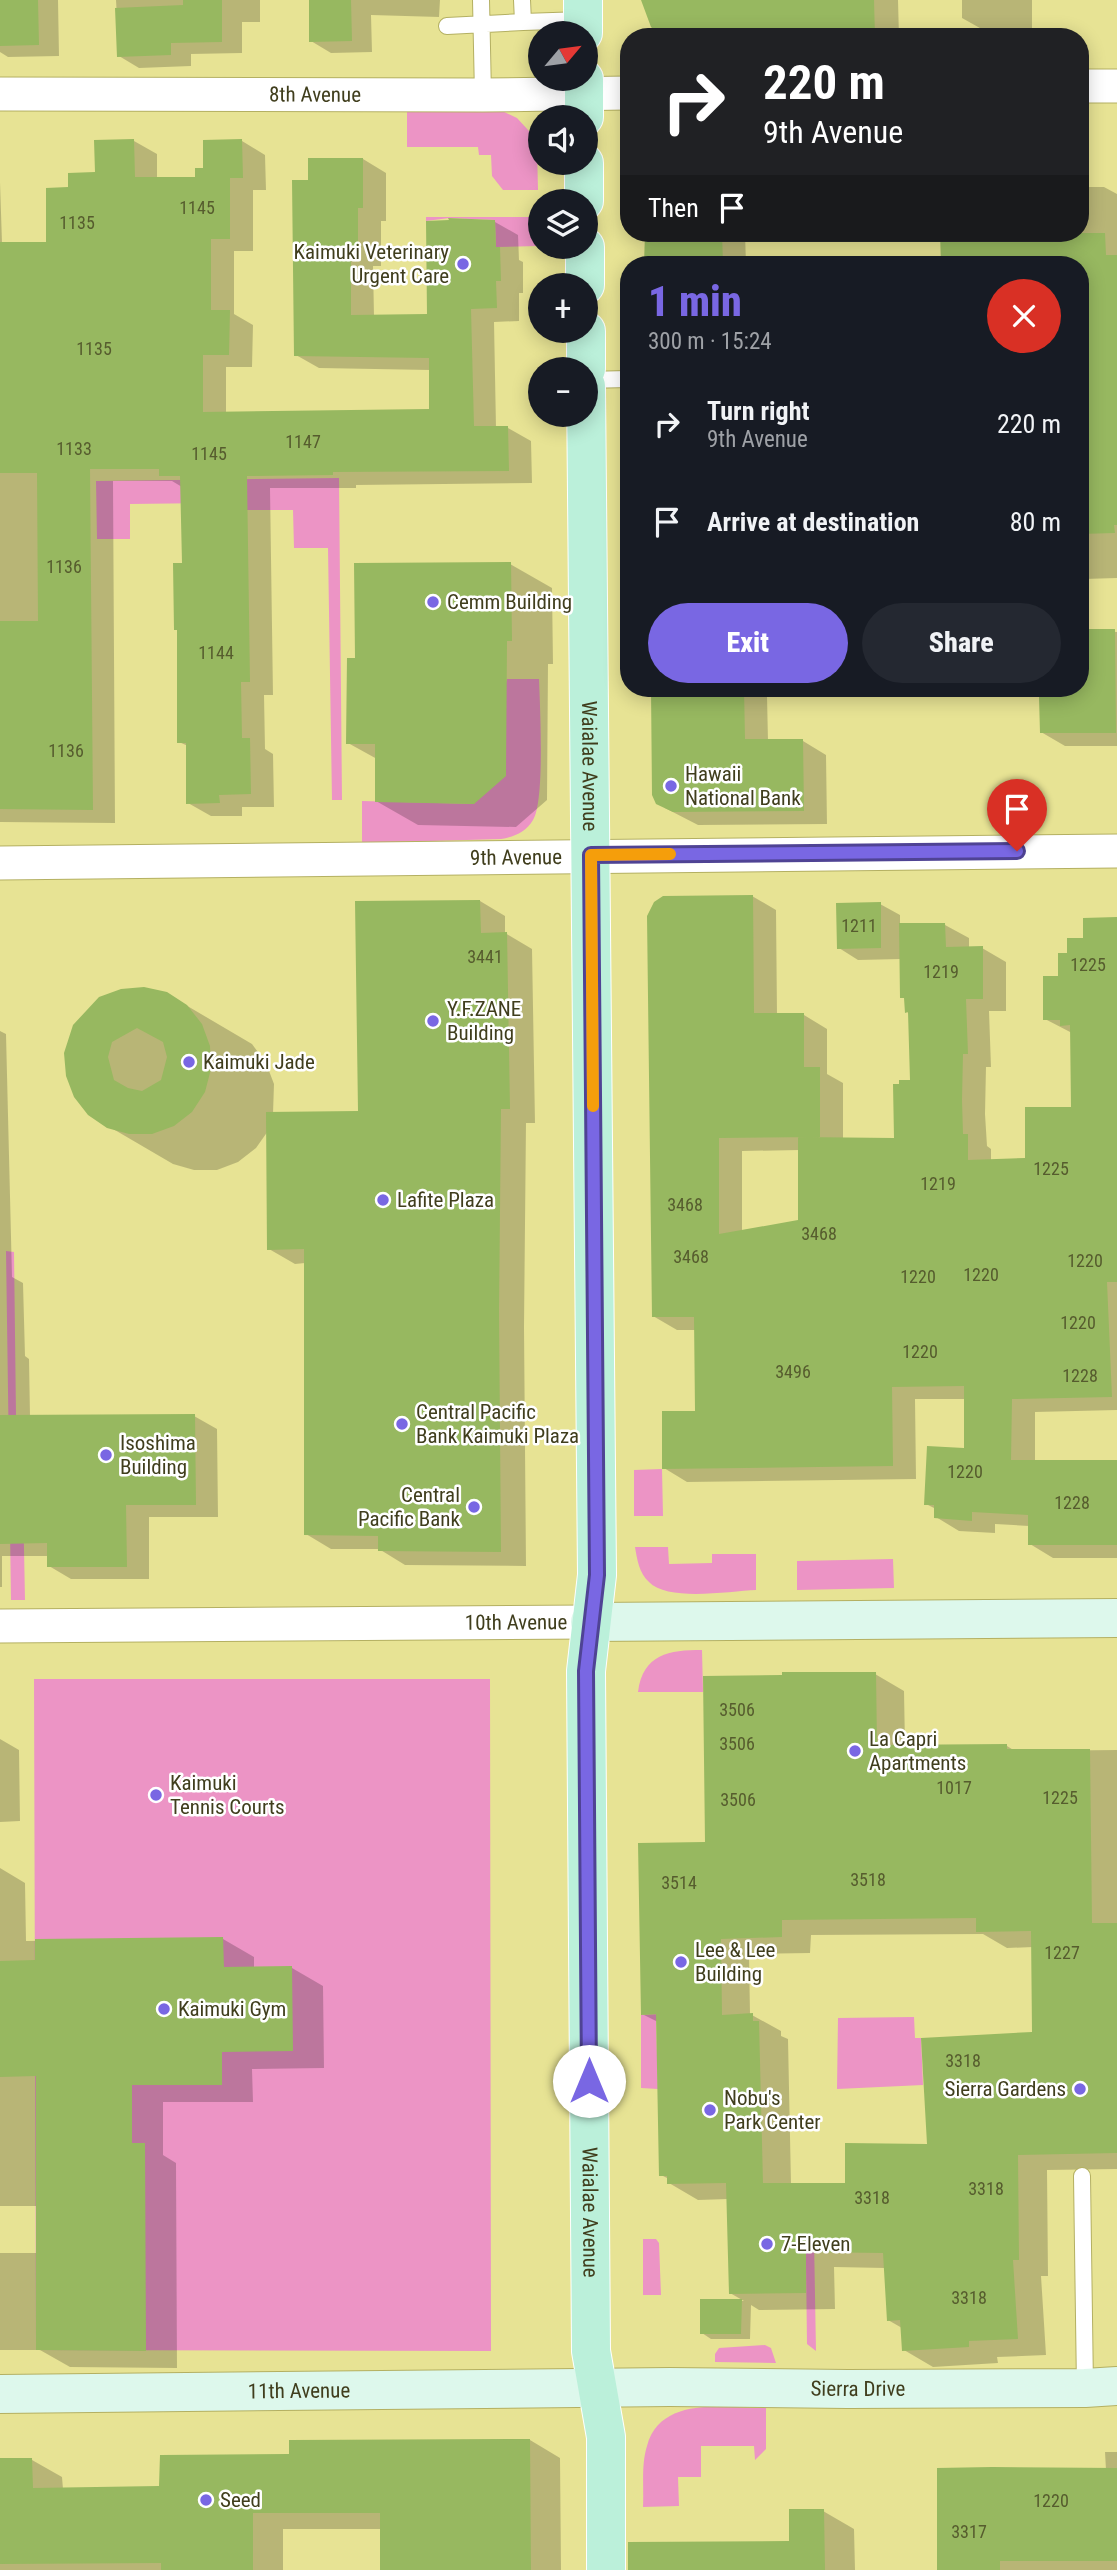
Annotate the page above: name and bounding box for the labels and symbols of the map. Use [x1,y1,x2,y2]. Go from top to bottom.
north arrow [528,21,598,91]
street label: 8th Avenue [269,83,361,107]
house number: 1145 [179,197,215,218]
house number: 1135 [59,212,95,233]
place label: Kaimuki Veterinary Urgent Care [294,240,449,288]
marker: Kaimuki Veterinary Urgent Care [455,256,471,272]
house number: 1135 [76,338,112,359]
house number: 1147 [285,431,321,452]
house number: 1133 [56,438,92,459]
house number: 1145 [191,443,227,464]
house number: 1136 [46,556,82,577]
place label: Cemm Building [447,590,572,614]
marker: Cemm Building [425,594,441,610]
house number: 1144 [198,642,234,663]
street label: Waialae Avenue [577,701,602,832]
house number: 1136 [48,740,84,761]
place label: Hawaii National Bank [685,762,801,810]
marker: Hawaii National Bank [663,778,679,794]
pin [987,779,1047,851]
street label: 9th Avenue [470,845,562,870]
house number: 1211 [841,915,877,936]
house number: 3441 [467,946,503,967]
house number: 1225 [1070,954,1106,975]
house number: 1219 [923,961,959,982]
place label: Y.F.ZANE Building [447,997,521,1045]
marker: Y.F.ZANE Building [425,1013,441,1029]
place label: Kaimuki Jade [203,1050,315,1074]
marker: Kaimuki Jade [181,1054,197,1070]
house number: 1225 [1033,1158,1069,1179]
house number: 1219 [920,1173,956,1194]
place label: Lafite Plaza [397,1188,494,1212]
marker: Lafite Plaza [375,1192,391,1208]
house number: 3468 [667,1194,703,1215]
house number: 3468 [801,1223,837,1244]
house number: 3468 [673,1246,709,1267]
house number: 1220 [1067,1250,1103,1271]
house number: 1220 [963,1264,999,1285]
house number: 1220 [900,1266,936,1287]
house number: 1220 [1060,1312,1096,1333]
house number: 1220 [902,1341,938,1362]
house number: 3496 [775,1361,811,1382]
house number: 1228 [1062,1365,1098,1386]
place label: Central Pacific Bank Kaimuki Plaza [416,1400,579,1448]
marker: Central Pacific Bank Kaimuki Plaza [394,1416,410,1432]
place label: Isoshima Building [120,1431,196,1479]
marker: Isoshima Building [98,1447,114,1463]
house number: 1220 [947,1461,983,1482]
place label: Central Pacific Bank [358,1483,461,1531]
house number: 1228 [1054,1492,1090,1513]
marker: Central Pacific Bank [466,1499,482,1515]
street label: 10th Avenue [465,1610,567,1635]
house number: 3506 [719,1699,755,1720]
place label: La Capri Apartments [869,1727,966,1775]
house number: 3506 [719,1733,755,1754]
marker: La Capri Apartments [847,1743,863,1759]
place label: Kaimuki Tennis Courts [170,1771,285,1819]
house number: 1017 [936,1777,972,1798]
marker: Kaimuki Tennis Courts [148,1787,164,1803]
house number: 1225 [1042,1787,1078,1808]
house number: 3506 [720,1789,756,1810]
house number: 3518 [850,1869,886,1890]
house number: 3514 [661,1872,697,1893]
place label: Lee & Lee Building [695,1938,776,1986]
house number: 1227 [1044,1942,1080,1963]
marker: Lee & Lee Building [673,1954,689,1970]
place label: Kaimuki Gym [178,1997,286,2021]
marker: Kaimuki Gym [156,2001,172,2017]
position arrow [552,2044,626,2118]
house number: 3318 [945,2050,981,2071]
place label: Sierra Gardens [945,2077,1066,2101]
marker: Sierra Gardens [1072,2081,1088,2097]
place label: Nobu's Park Center [724,2086,821,2134]
marker: Nobu's Park Center [702,2102,718,2118]
street label: Waialae Avenue [578,2147,602,2278]
house number: 3318 [968,2178,1004,2199]
house number: 3318 [854,2187,890,2208]
place label: 7-Eleven [781,2232,850,2256]
marker: 7-Eleven [759,2236,775,2252]
house number: 3318 [951,2287,987,2308]
street label: Sierra Drive [810,2377,906,2401]
street label: 11th Avenue [248,2378,350,2403]
place label: Seed [220,2488,261,2512]
house number: 1220 [1033,2490,1069,2511]
marker: Seed [198,2492,214,2508]
house number: 3317 [951,2521,987,2542]

